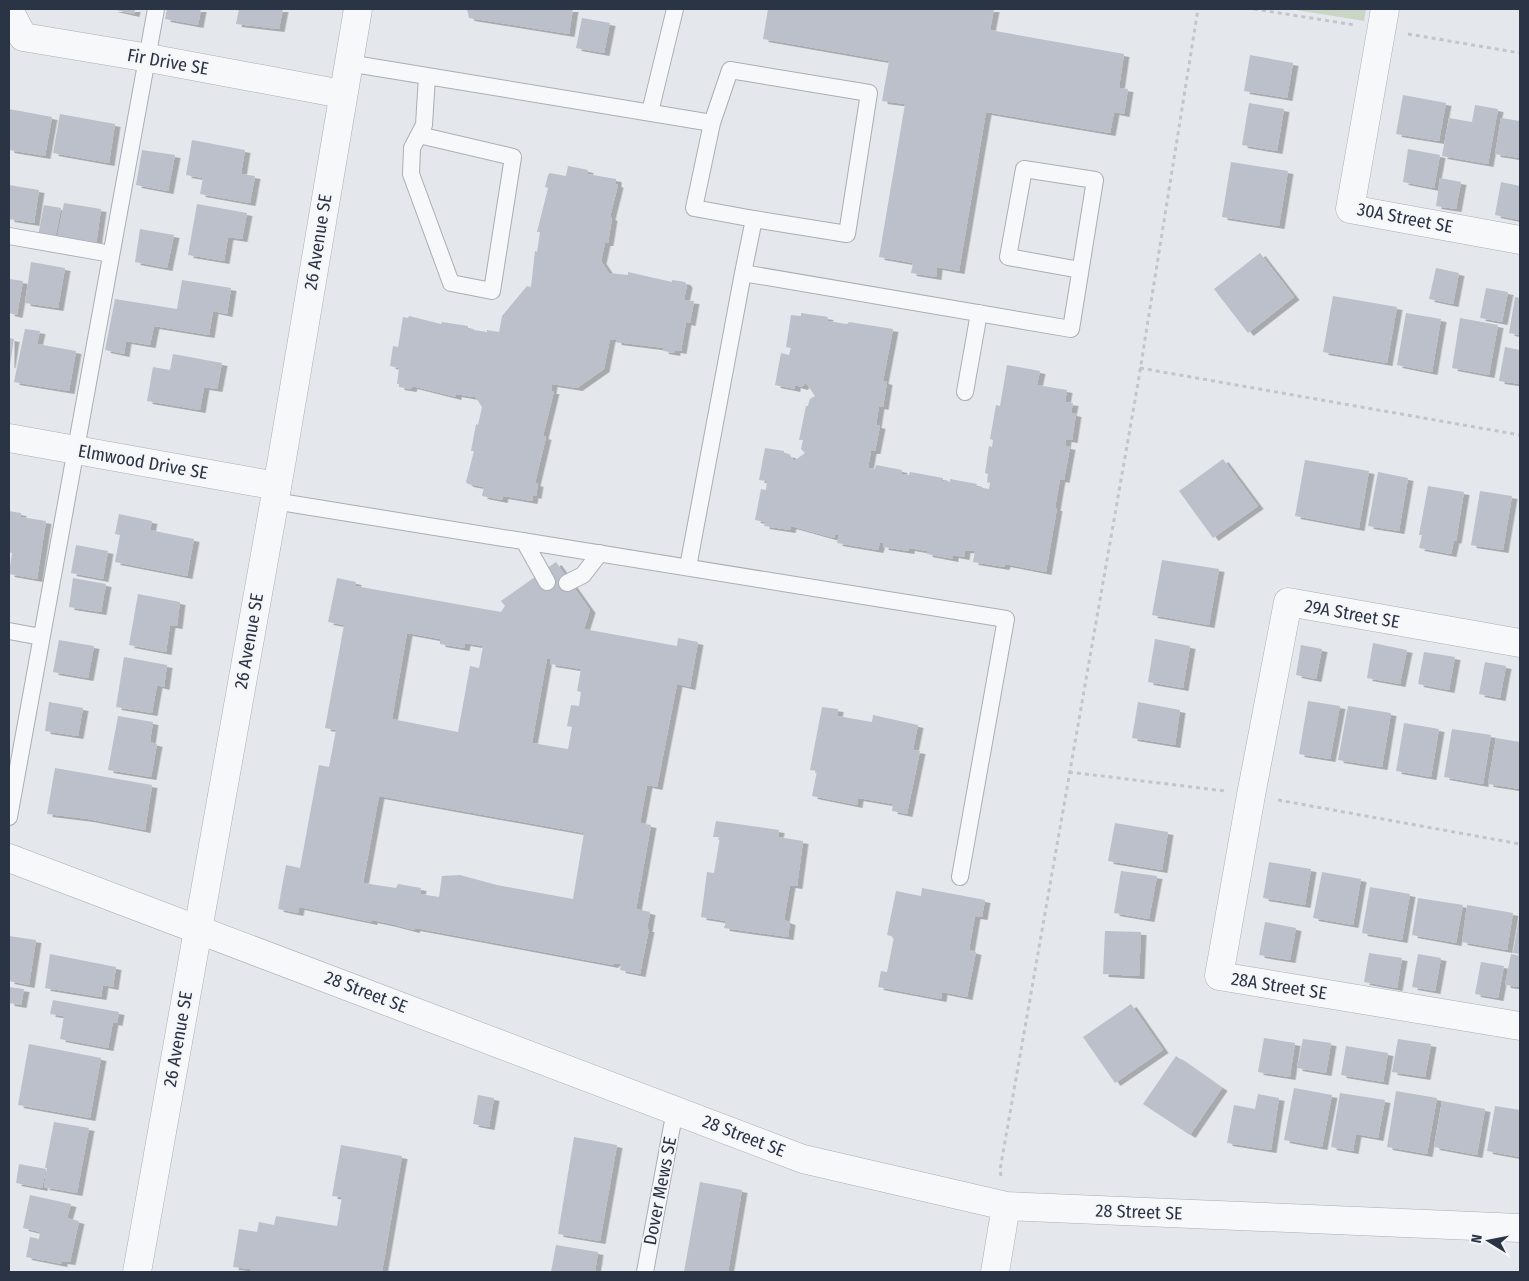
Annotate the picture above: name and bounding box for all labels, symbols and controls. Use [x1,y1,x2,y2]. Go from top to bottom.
street label: Fir Drive SE [126,44,210,80]
street label: 26 Avenue SE [300,192,336,292]
street label: 30A Street SE [1355,198,1455,238]
street label: Elmwood Drive SE [76,440,210,484]
street label: 26 Avenue SE [230,591,268,691]
street label: 29A Street SE [1303,595,1401,633]
street label: 28 Street SE [321,966,411,1018]
street label: 28A Street SE [1230,968,1328,1004]
street label: 26 Avenue SE [159,989,197,1089]
street label: 28 Street SE [699,1110,789,1162]
street label: Dover Mews SE [639,1135,681,1247]
street label: 28 Street SE [1095,1199,1183,1225]
north arrow [1464,1216,1514,1266]
text: N [1468,1233,1486,1244]

